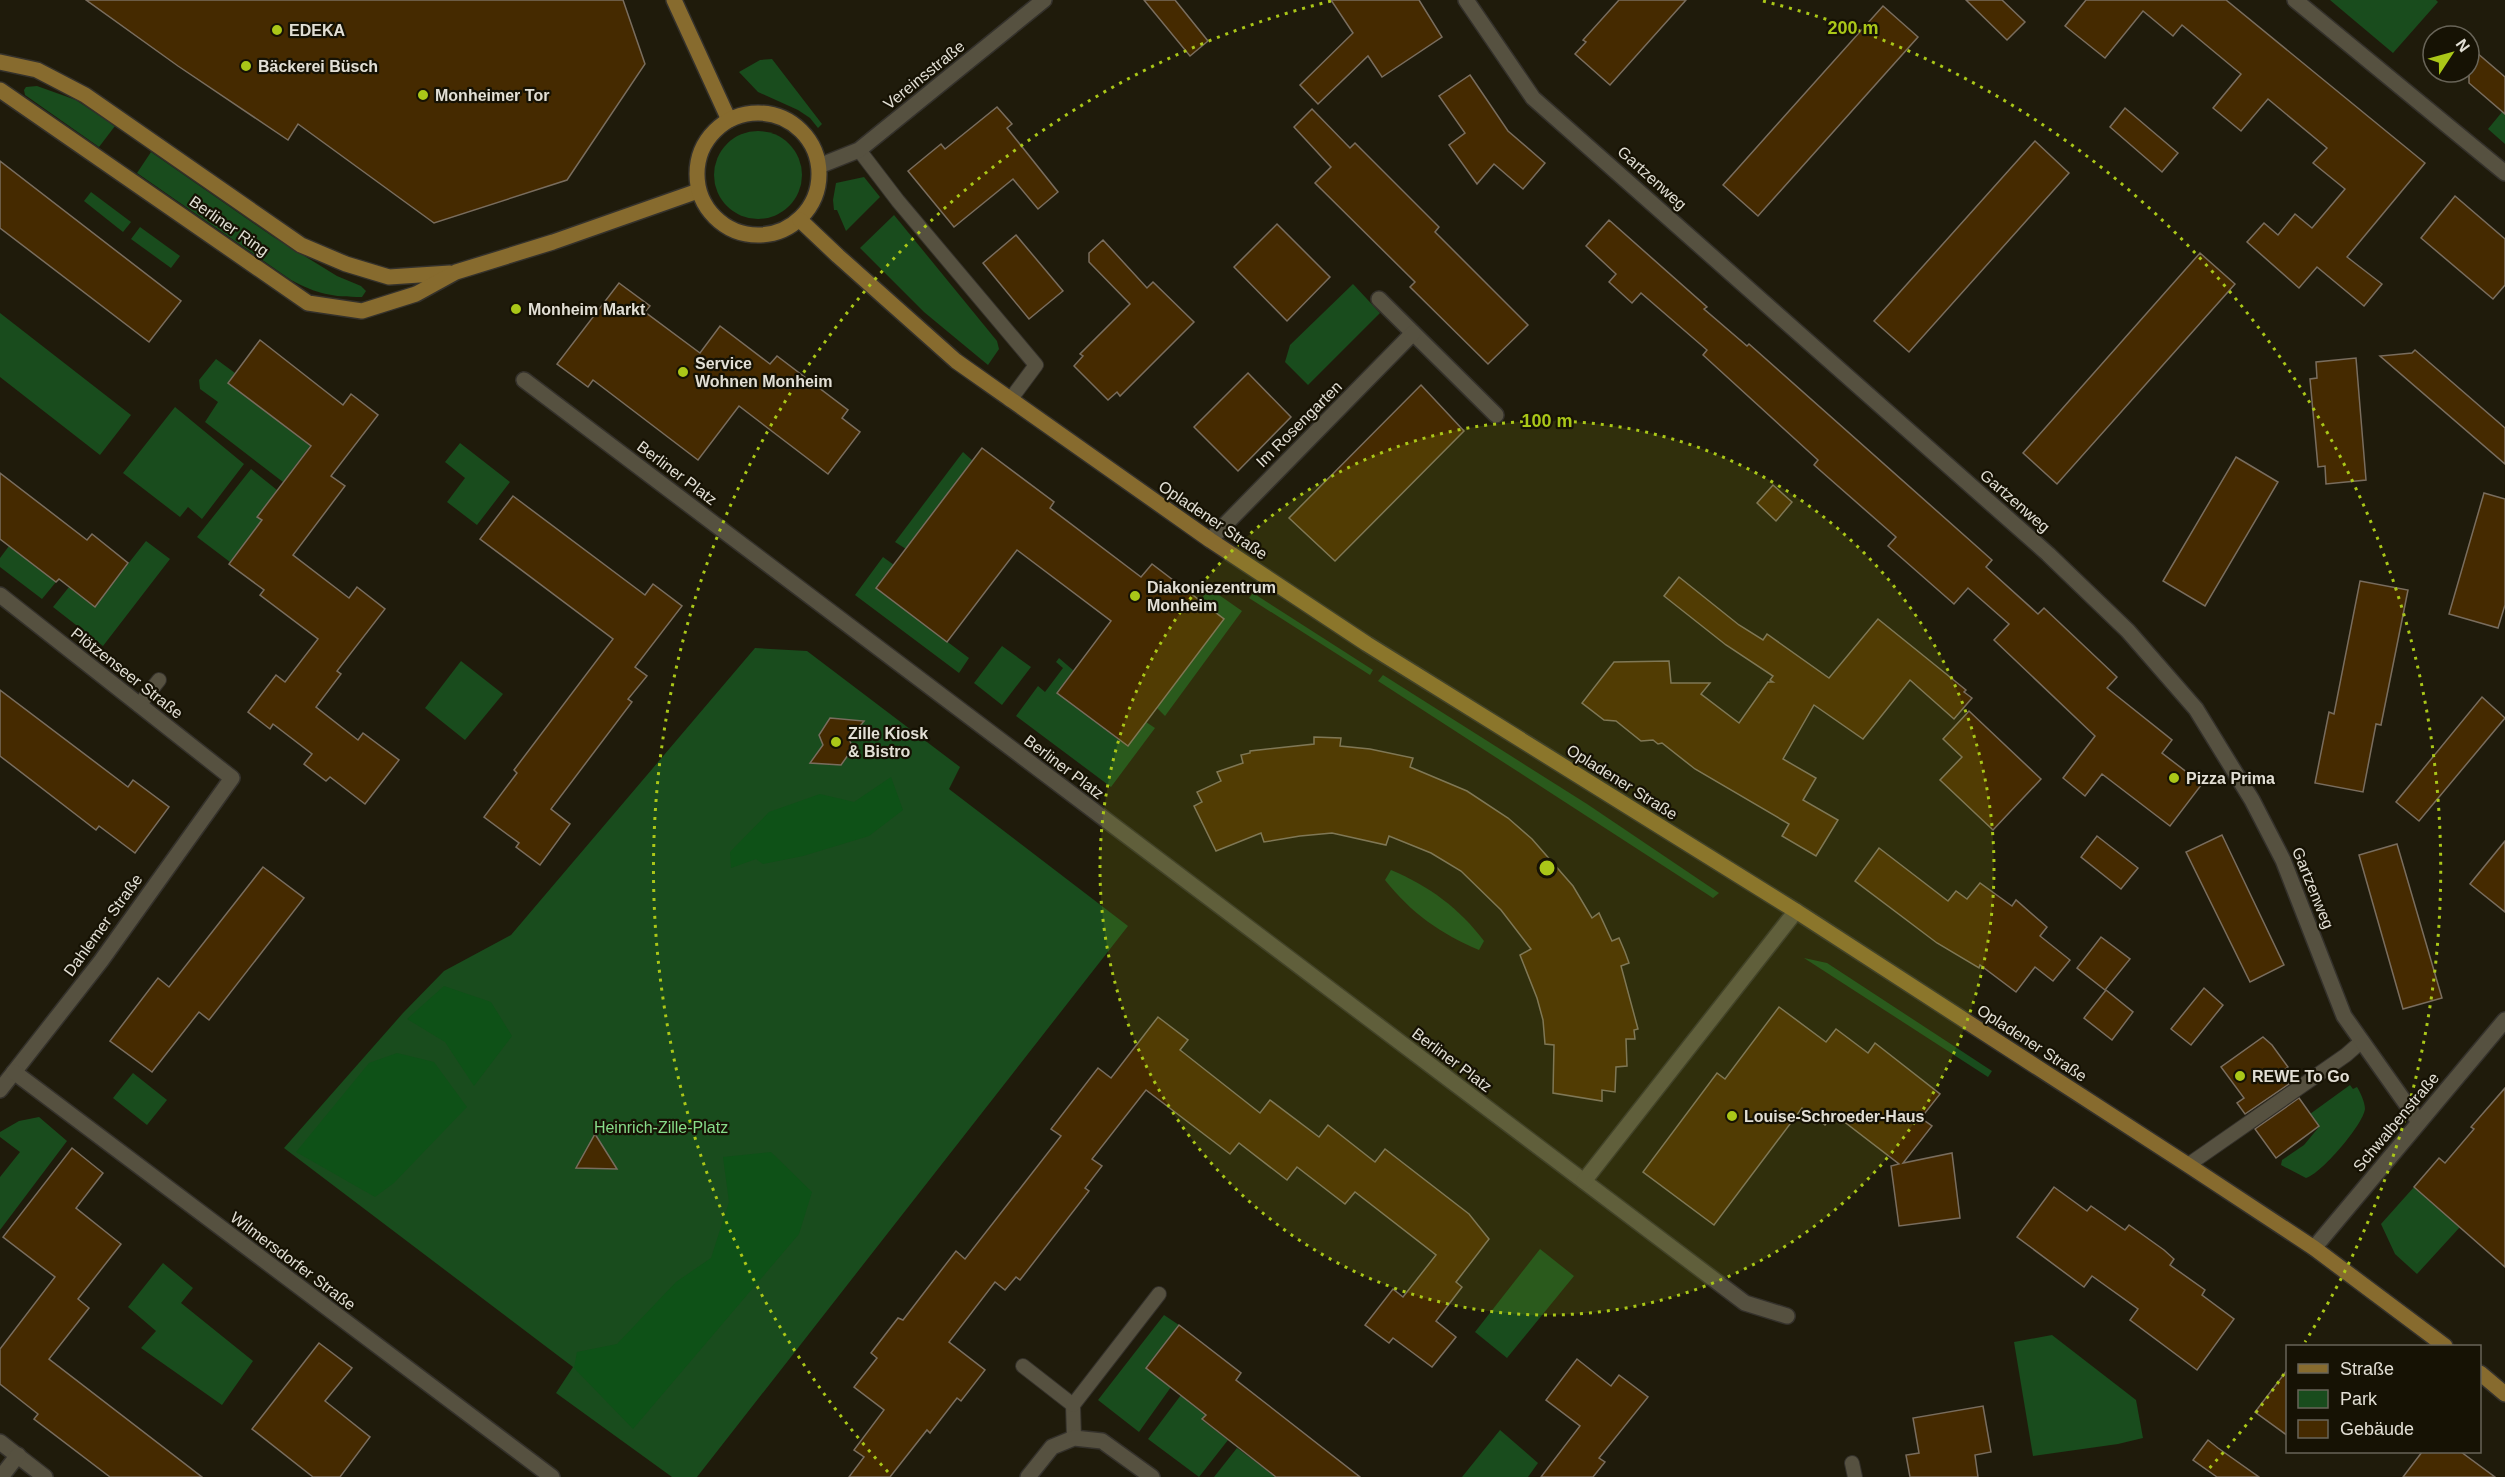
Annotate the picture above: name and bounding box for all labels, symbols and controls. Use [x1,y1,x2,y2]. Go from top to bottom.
text: 200 m [1827,18,1879,38]
place label: EDEKA [289,22,345,39]
marker: EDEKA [270,23,284,37]
north arrow [2421,24,2481,84]
text: N [2452,36,2473,55]
street label: Vereinsstraße [880,37,968,113]
place label: Bäckerei Büsch [258,58,378,75]
marker: Bäckerei Büsch [239,59,253,73]
place label: Monheimer Tor [435,87,549,104]
marker: Monheimer Tor [416,88,430,102]
street label: Gartzenweg [1614,143,1690,213]
street label: Berliner Ring [186,193,272,259]
place label: Monheim Markt [528,301,646,318]
marker: Monheim Markt [509,302,523,316]
place label: Service Wohnen Monheim [695,355,832,390]
marker: Service Wohnen Monheim [676,365,690,379]
street label: Im Rosengarten [1253,378,1345,470]
text: 100 m [1521,411,1573,431]
street label: Berliner Platz [634,438,720,508]
street label: Gartzenweg [1977,466,2053,536]
street label: Opladener Straße [1156,477,1271,563]
place label: Diakoniezentrum Monheim [1147,579,1276,614]
marker: Diakoniezentrum Monheim [1128,589,1142,603]
street label: Plötzenseer Straße [68,624,186,722]
place label: Zille Kiosk & Bistro [848,725,928,760]
street label: Berliner Platz [1021,732,1107,802]
marker: Zille Kiosk & Bistro [829,735,843,749]
street label: Opladener Straße [1564,741,1681,823]
place label: Pizza Prima [2186,770,2275,787]
marker: Pizza Prima [2167,771,2181,785]
street label: Gartzenweg [2289,845,2337,931]
centre of rings [1537,858,1557,878]
street label: Dahlemer Straße [60,871,146,979]
street label: Opladener Straße [1974,1001,2090,1085]
street label: Berliner Platz [1409,1025,1495,1095]
place label: REWE To Go [2252,1068,2350,1085]
marker: REWE To Go [2233,1069,2247,1083]
street label: Schwalbenstraße [2350,1069,2442,1175]
place label: Louise-Schroeder-Haus [1744,1108,1925,1125]
marker: Louise-Schroeder-Haus [1725,1109,1739,1123]
park label: Heinrich-Zille-Platz [594,1119,728,1136]
street label: Wilmersdorfer Straße [227,1208,359,1314]
legend [2286,1345,2481,1453]
text: Straße [2340,1359,2394,1379]
text: Park [2340,1389,2378,1409]
text: Gebäude [2340,1419,2414,1439]

